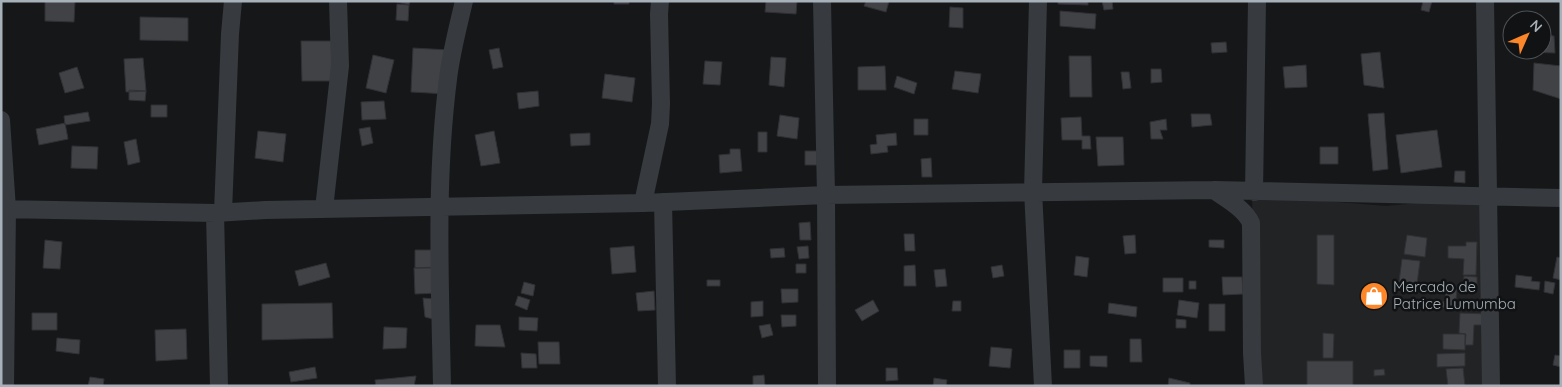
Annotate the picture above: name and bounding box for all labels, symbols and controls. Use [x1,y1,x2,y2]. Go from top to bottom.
north arrow [1502,10,1552,60]
text: N [1526,16,1546,36]
place label: Mercado de Patrice Lumumba [1393,277,1516,313]
shop icon: Mercado de Patrice Lumumba [1359,281,1389,311]

